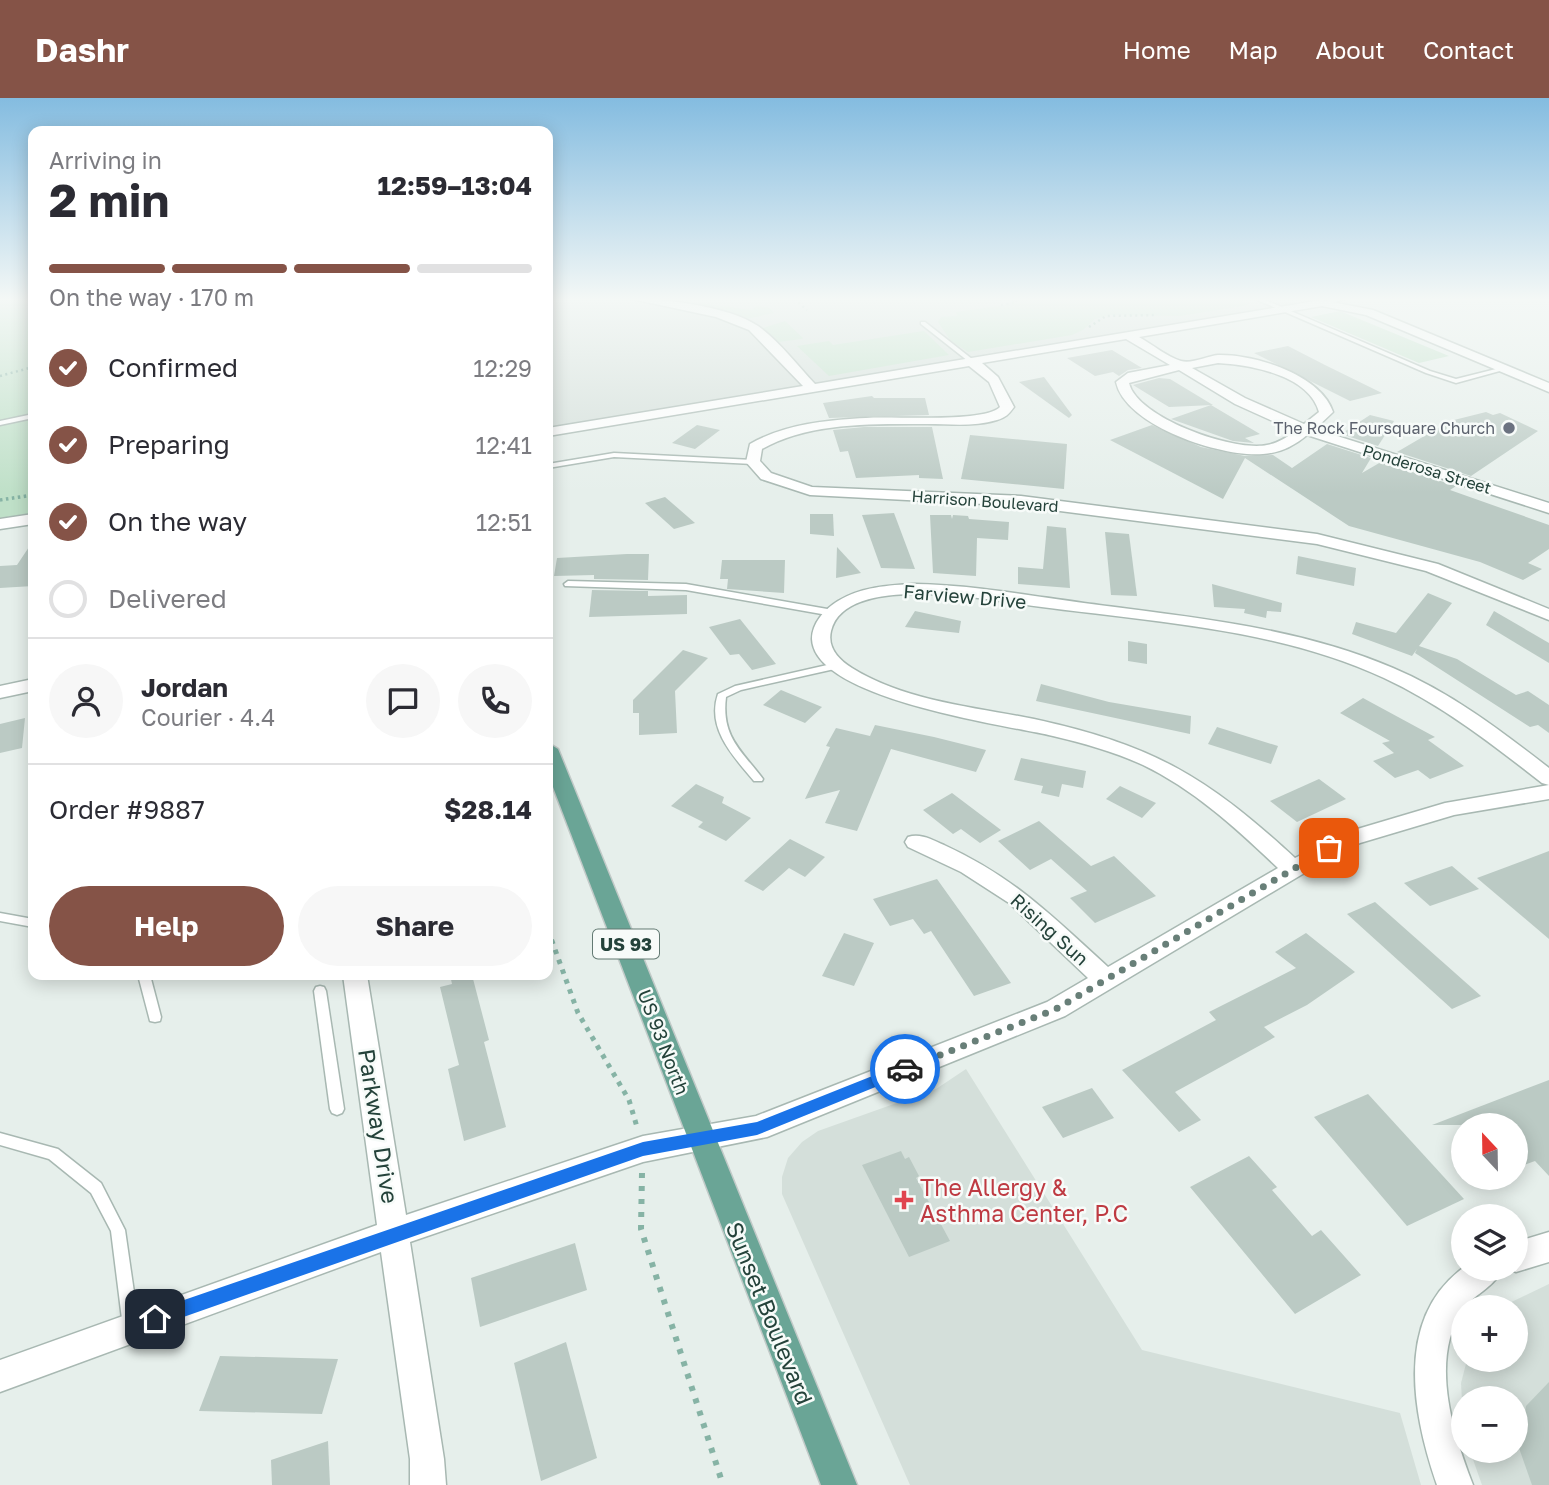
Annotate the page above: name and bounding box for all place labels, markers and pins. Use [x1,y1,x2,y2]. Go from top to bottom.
place label: The Rock Foursquare Church [1274,418,1495,438]
marker: The Rock Foursquare Church [1501,420,1517,436]
pin [1299,818,1359,878]
place label: The Allergy & Asthma Center, P.C [920,1173,1128,1227]
marker: The Allergy & Asthma Center, P.C [894,1190,914,1210]
pin [125,1289,185,1349]

